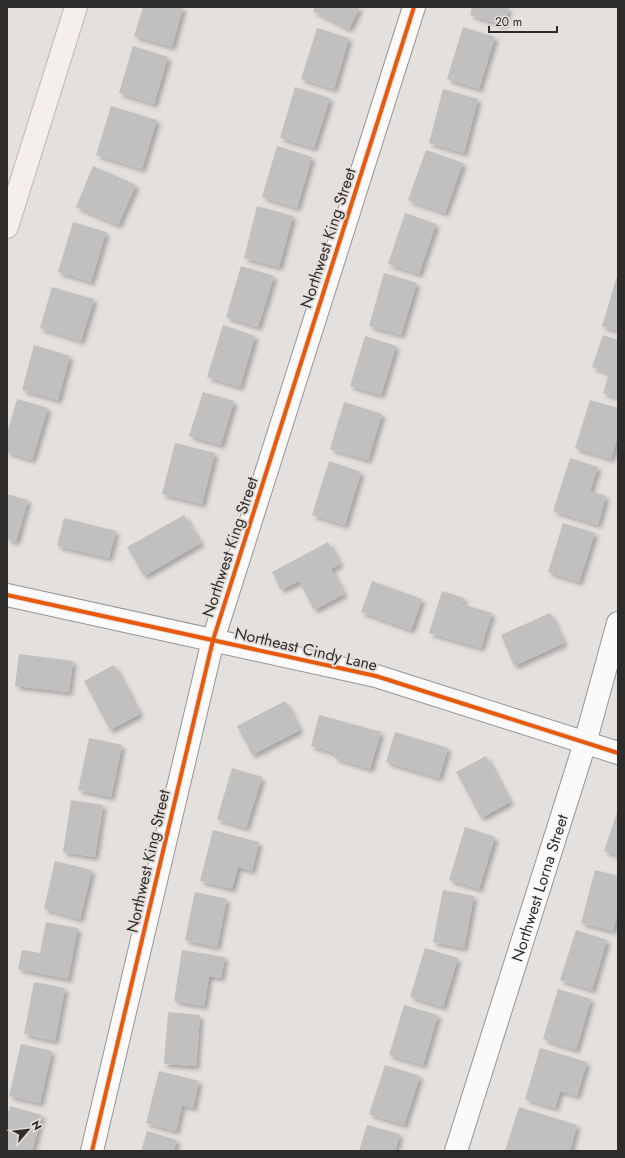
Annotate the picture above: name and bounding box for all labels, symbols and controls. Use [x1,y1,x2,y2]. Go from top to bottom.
scale bar [489,8,557,34]
text: 20 m [495,13,522,31]
street label: Northwest King Street [294,165,362,311]
street label: Northwest King Street [196,474,264,620]
street label: Northeast Cindy Lane [232,621,380,677]
street label: Northwest King Street [120,787,176,935]
street label: Northwest Lorna Street [505,811,573,964]
north arrow [8,1110,48,1150]
text: N [28,1118,46,1133]

